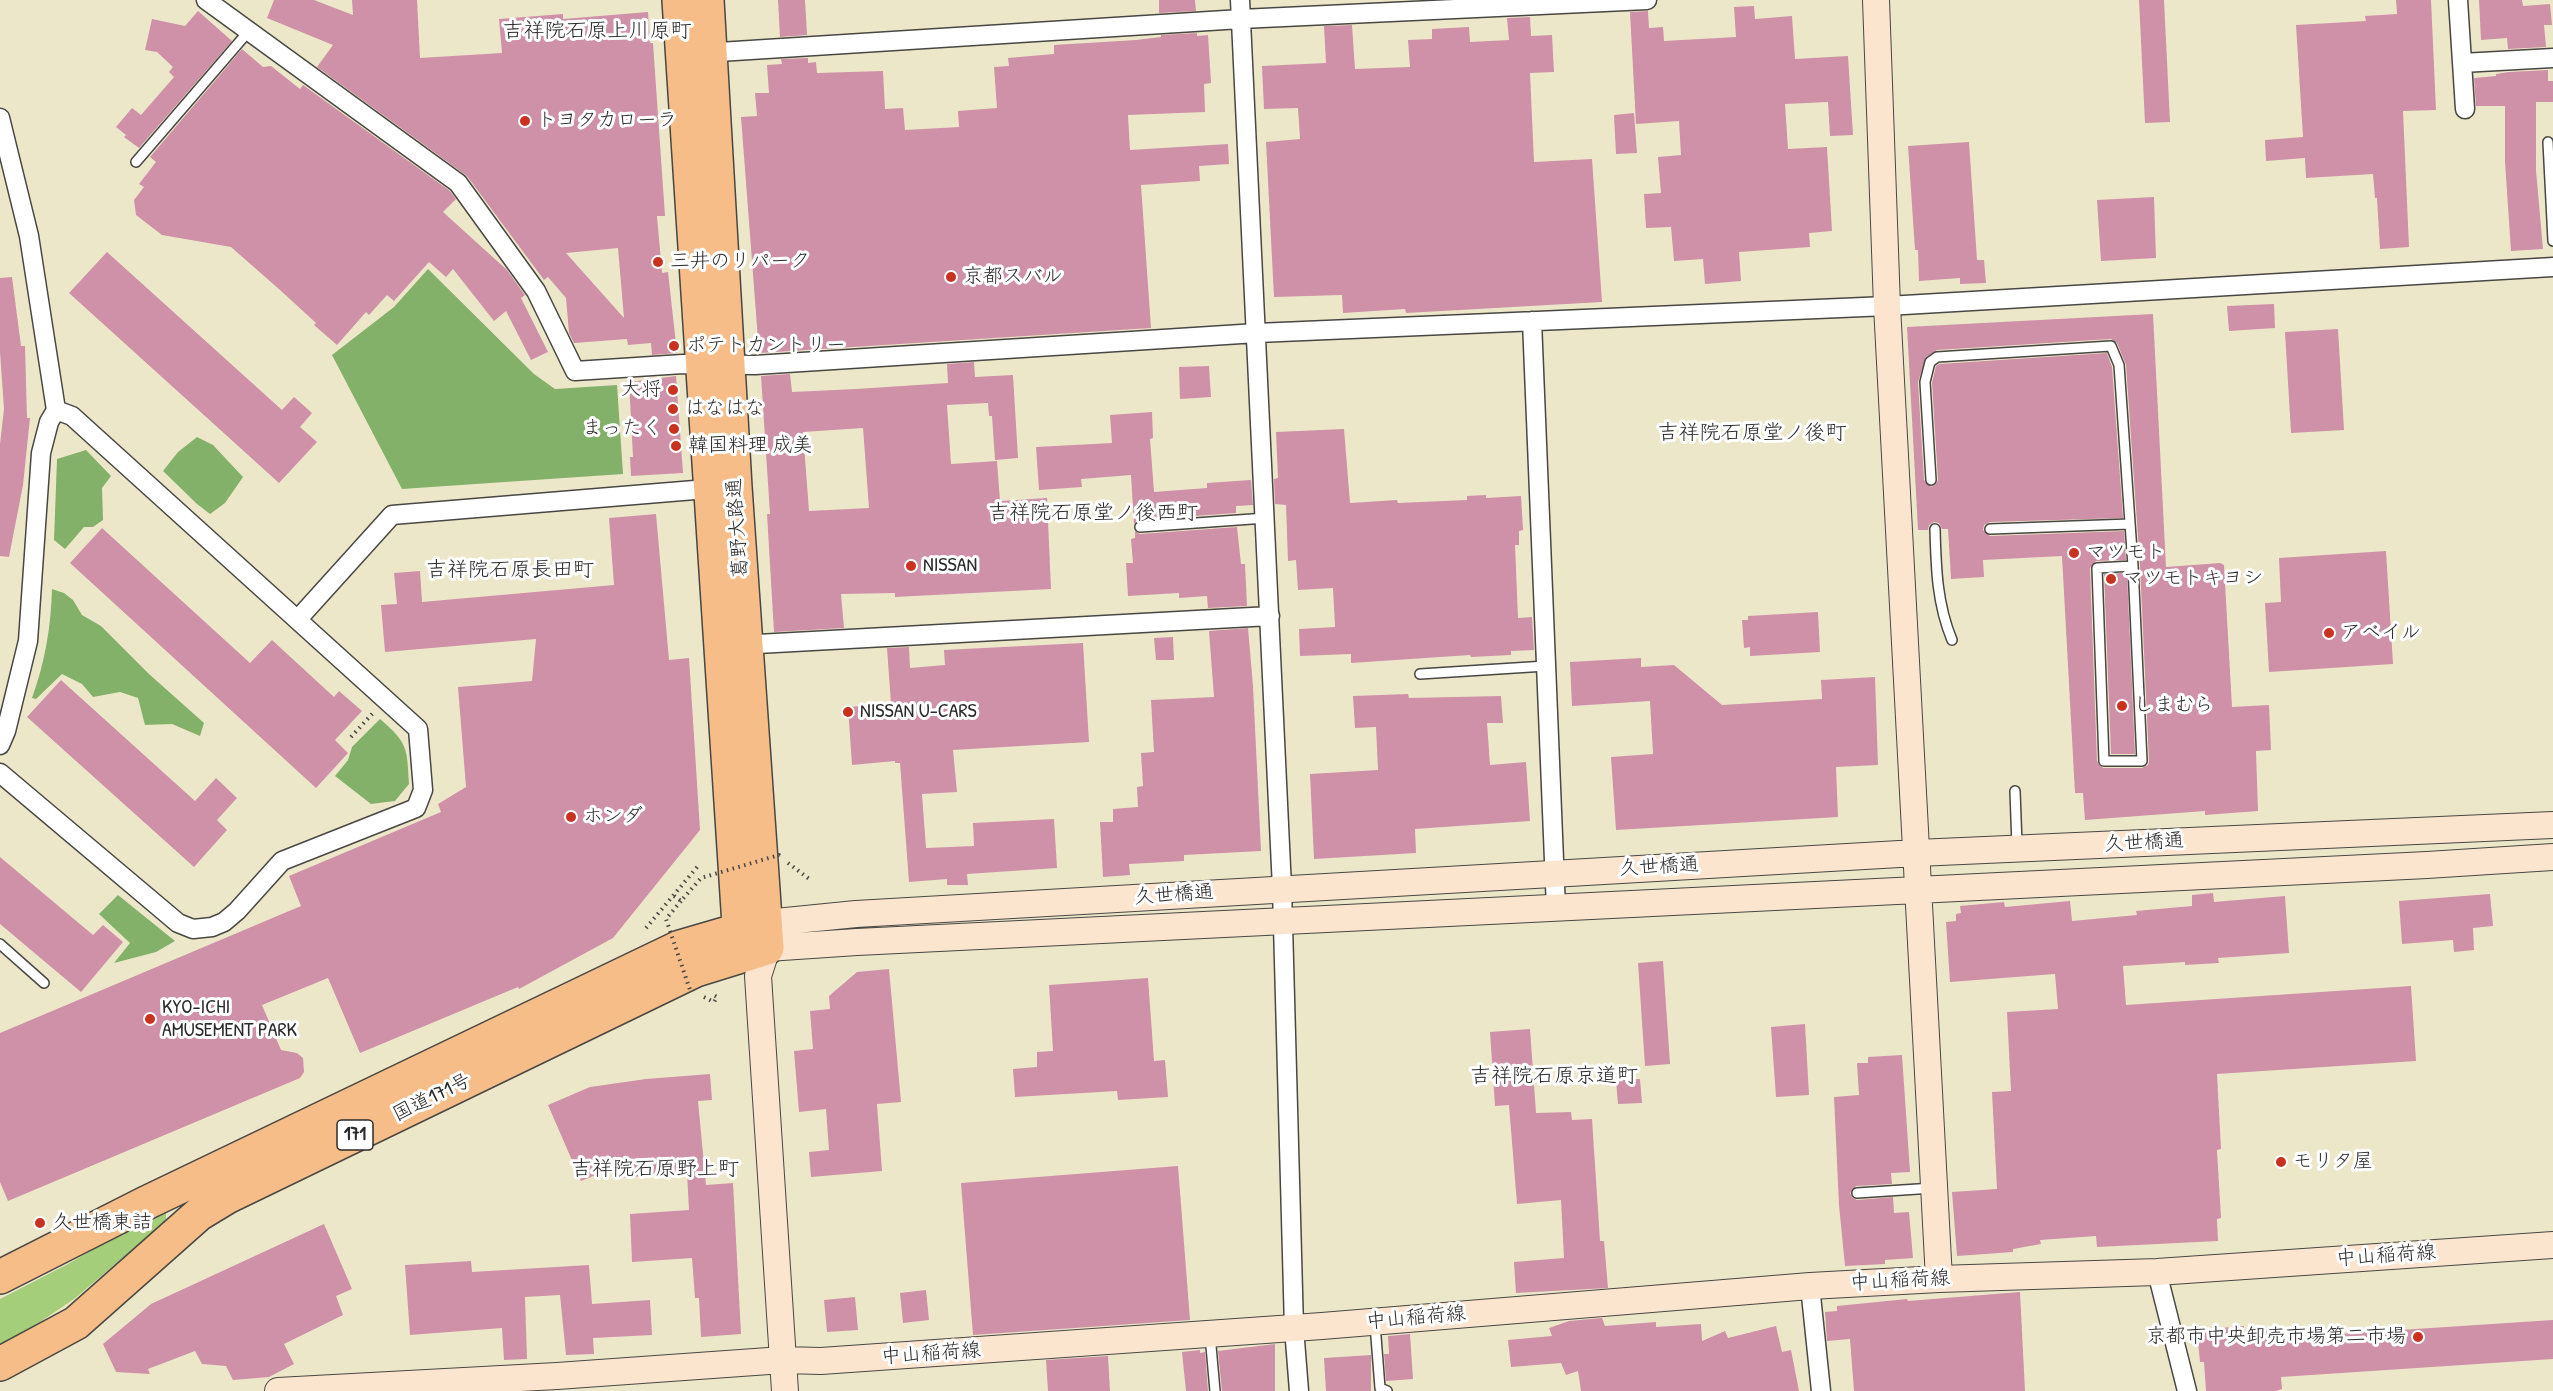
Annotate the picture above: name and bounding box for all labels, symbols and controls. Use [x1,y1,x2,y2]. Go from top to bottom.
district label: 吉祥院石原上川原町 [503,18,691,44]
place label: トヨタカローラ [537,109,677,133]
marker: トヨタカローラ [518,114,532,128]
place label: 三井のリパーク [670,250,810,274]
marker: 三井のリパーク [651,255,665,269]
place label: 京都スバル [963,265,1063,289]
marker: 京都スバル [944,270,958,284]
place label: ポテトカントリー [686,334,846,358]
marker: ポテトカントリー [667,339,681,353]
place label: 大将 [621,378,661,402]
marker: 大将 [666,383,680,397]
place label: はなはな [685,397,765,421]
marker: はなはな [666,402,680,416]
place label: まったく [582,417,662,441]
district label: 吉祥院石原堂ノ後町 [1658,420,1846,446]
marker: まったく [667,422,681,436]
place label: 韓国料理 成美 [688,434,813,458]
marker: 韓国料理 成美 [669,439,683,453]
street label: 葛野大路通 [723,477,753,579]
district label: 吉祥院石原堂ノ後西町 [988,500,1198,526]
place label: マツモト [2086,541,2166,565]
marker: マツモト [2067,546,2081,560]
place label: NISSAN [923,554,977,578]
district label: 吉祥院石原長田町 [426,557,594,583]
marker: NISSAN [904,559,918,573]
place label: マツモトキヨシ [2123,567,2263,591]
marker: マツモトキヨシ [2104,572,2118,586]
place label: アベイル [2341,621,2421,645]
marker: アベイル [2322,626,2336,640]
place label: しまむら [2134,694,2214,718]
marker: しまむら [2115,699,2129,713]
place label: NISSAN U-CARS [860,700,977,724]
marker: NISSAN U-CARS [841,705,855,719]
place label: ホンダ [583,805,643,829]
marker: ホンダ [564,810,578,824]
street label: 久世橋通 [2103,829,2185,857]
street label: 久世橋通 [1618,853,1700,881]
street label: 久世橋通 [1133,880,1215,910]
place label: KYO-ICHI AMUSEMENT PARK [162,996,297,1043]
marker: KYO-ICHI AMUSEMENT PARK [143,1012,157,1026]
district label: 吉祥院石原京道町 [1470,1063,1638,1089]
street label: 国道171号 [389,1069,475,1127]
road number: 171 [337,1120,373,1150]
place label: モリタ屋 [2293,1150,2373,1174]
marker: モリタ屋 [2274,1155,2288,1169]
district label: 吉祥院石原野上町 [571,1156,739,1182]
place label: 久世橋東詰 [52,1211,152,1235]
marker: 久世橋東詰 [33,1216,47,1230]
street label: 中山稲荷線 [2335,1241,2437,1271]
street label: 中山稲荷線 [1849,1266,1951,1296]
street label: 中山稲荷線 [1365,1302,1467,1334]
place label: 京都市中央卸売市場第二市場 [2146,1325,2406,1349]
marker: 京都市中央卸売市場第二市場 [2411,1330,2425,1344]
street label: 中山稲荷線 [880,1339,982,1369]

